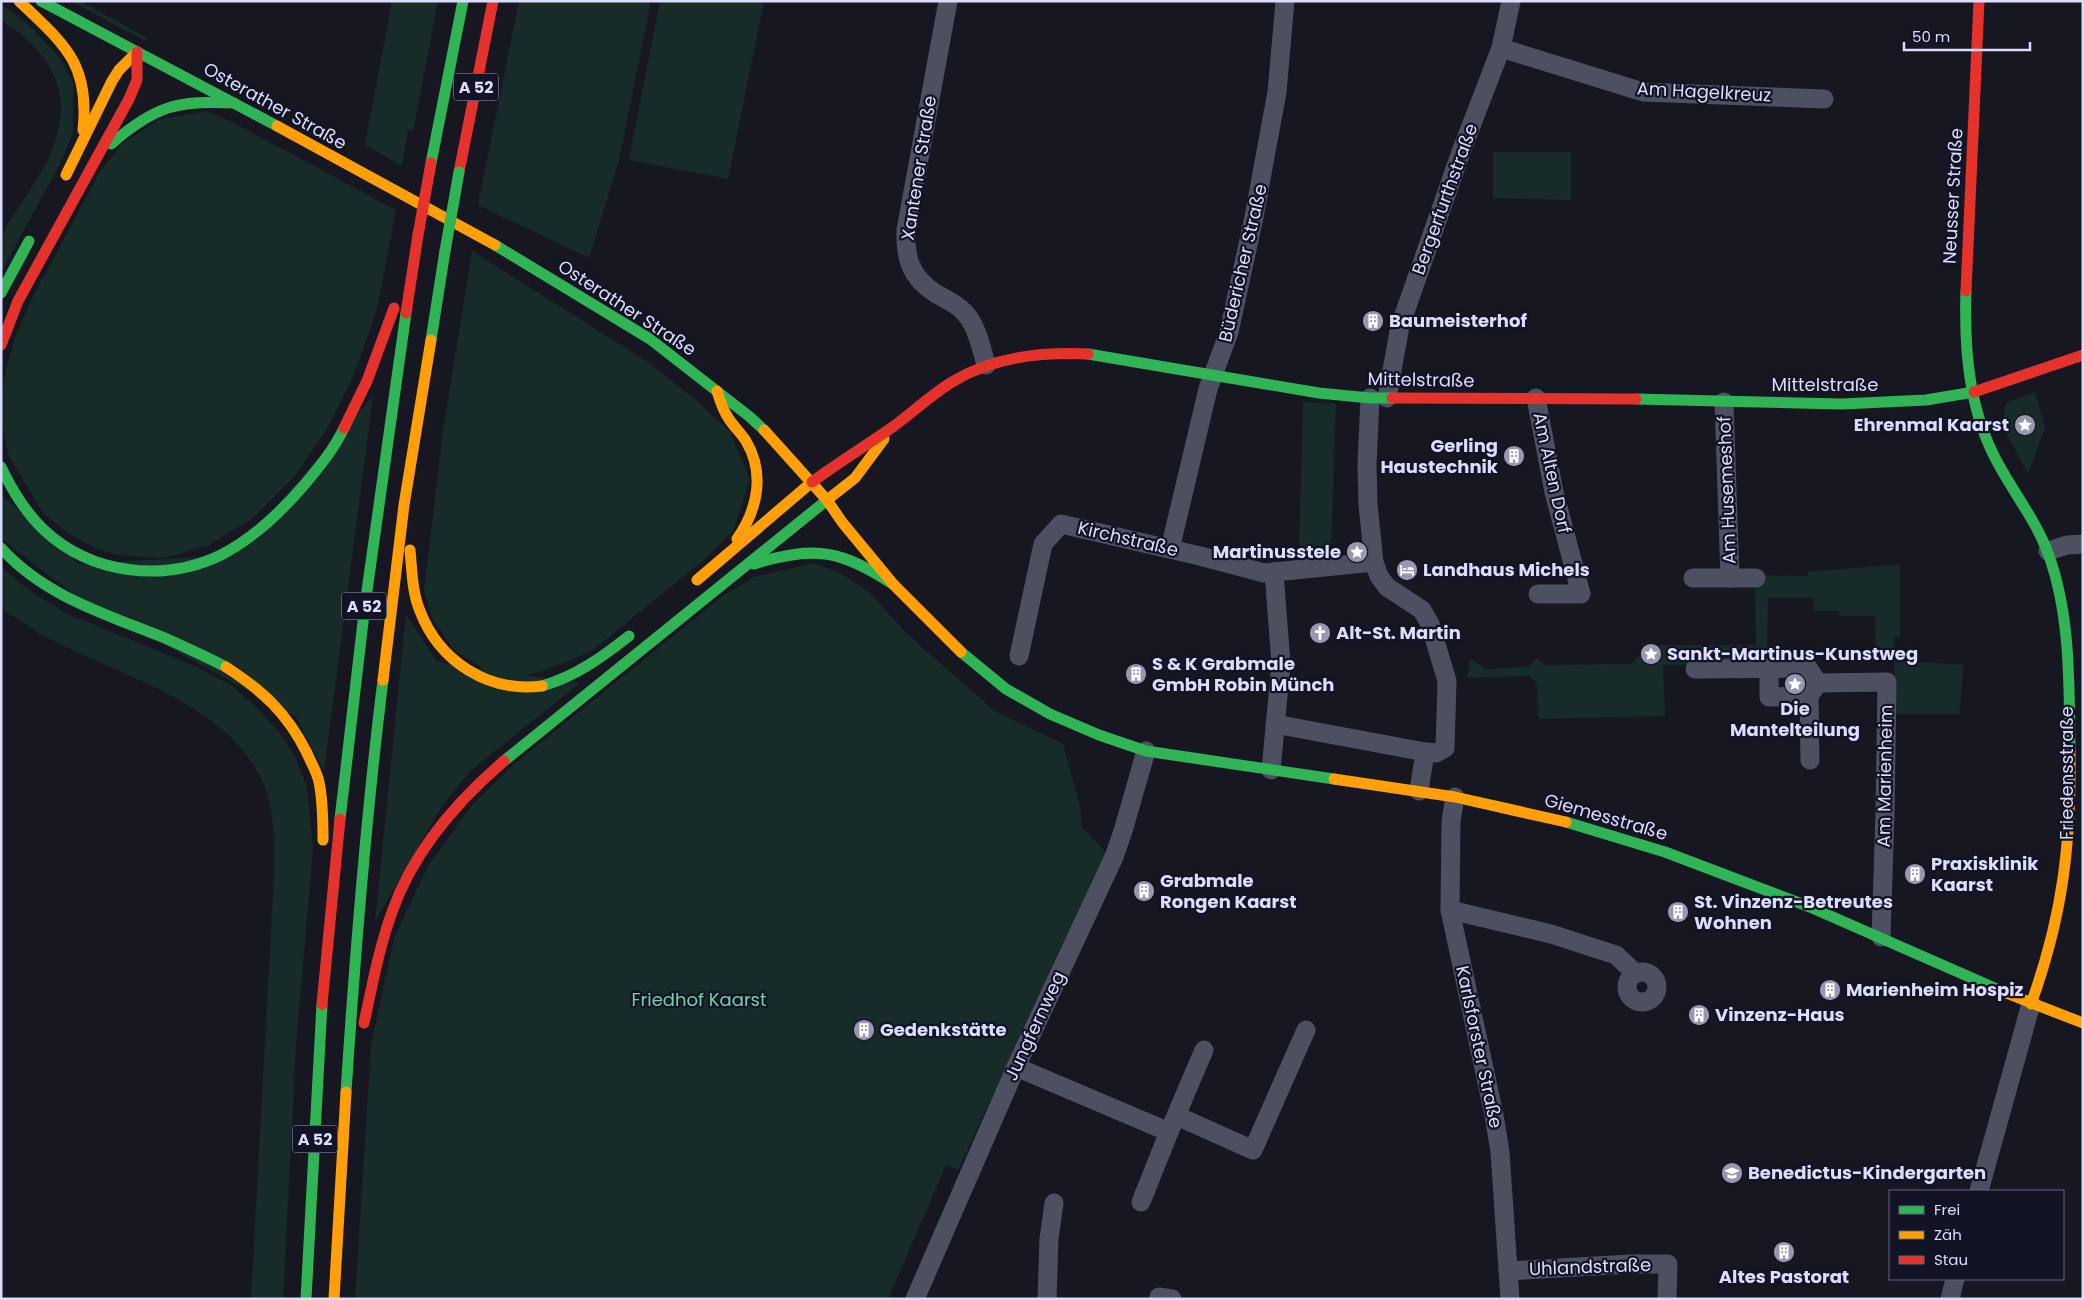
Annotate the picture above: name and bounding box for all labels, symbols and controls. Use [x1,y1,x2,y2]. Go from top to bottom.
scale bar [1904,20,2030,52]
text: 50 m [1912,26,1950,47]
street label: Osterather Straße [199,56,351,155]
road number: A 52 [454,74,498,100]
street label: Am Hagelkreuz [1636,75,1772,108]
street label: Xantener Straße [895,94,942,242]
street label: Bergerfurthstraße [1406,120,1484,278]
street label: Neusser Straße [1936,127,1969,265]
street label: Büdericher Straße [1212,181,1273,344]
street label: Osterather Straße [553,253,701,362]
place label: Baumeisterhof [1389,308,1527,333]
building icon: Baumeisterhof [1361,309,1385,333]
street label: Mittelstraße [1367,366,1475,393]
street label: Mittelstraße [1772,372,1878,397]
street label: Am Alten Dorf [1527,410,1578,536]
place label: Ehrenmal Kaarst [1854,412,2009,437]
place icon: Ehrenmal Kaarst [2013,413,2037,437]
street label: Am Husemeshof [1711,416,1742,564]
place label: Gerling Haustechnik [1380,433,1499,479]
building icon: Gerling Haustechnik [1502,444,1526,468]
street label: Kirchstraße [1075,515,1181,562]
place label: Martinusstele [1213,539,1341,564]
place icon: Martinusstele [1345,540,1369,564]
place label: Landhaus Michels [1423,557,1590,582]
hotel icon: Landhaus Michels [1395,558,1419,582]
road number: A 52 [342,592,386,620]
place label: Alt-St. Martin [1336,620,1461,645]
church icon: Alt-St. Martin [1308,621,1332,645]
place label: Sankt-Martinus-Kunstweg [1667,641,1918,666]
place icon: Sankt-Martinus-Kunstweg [1639,642,1663,666]
place label: S & K Grabmale GmbH Robin Münch [1152,651,1334,697]
building icon: S & K Grabmale GmbH Robin Münch [1124,662,1148,686]
place icon: Die Mantelteilung [1783,672,1807,696]
place label: Die Mantelteilung [1730,696,1860,742]
street label: Am Marienheim [1871,704,1898,848]
street label: Friedensstraße [2054,706,2079,840]
street label: Giemesstraße [1542,787,1671,846]
place label: Praxisklinik Kaarst [1931,851,2039,897]
building icon: Praxisklinik Kaarst [1903,862,1927,886]
place label: Grabmale Rongen Kaarst [1160,868,1297,914]
building icon: Grabmale Rongen Kaarst [1132,879,1156,903]
place label: St. Vinzenz-Betreutes Wohnen [1694,889,1893,935]
building icon: St. Vinzenz-Betreutes Wohnen [1666,900,1690,924]
street label: Karlsforster Straße [1450,963,1509,1131]
street label: Jungfernweg [998,967,1071,1085]
place label: Marienheim Hospiz [1846,977,2024,1002]
building icon: Marienheim Hospiz [1818,978,1842,1002]
park label: Friedhof Kaarst [631,987,767,1012]
place label: Vinzenz-Haus [1715,1002,1845,1027]
building icon: Vinzenz-Haus [1687,1003,1711,1027]
place label: Gedenkstätte [880,1017,1007,1042]
building icon: Gedenkstätte [852,1018,876,1042]
road number: A 52 [292,1126,338,1152]
place label: Benedictus-Kindergarten [1748,1160,1986,1185]
school or university icon: Benedictus-Kindergarten [1720,1161,1744,1185]
legend [1889,1190,2064,1280]
text: Frei [1934,1199,1960,1220]
text: Zäh [1934,1224,1962,1245]
building icon: Altes Pastorat [1772,1240,1796,1264]
text: Stau [1934,1249,1968,1270]
street label: Uhlandstraße [1528,1252,1651,1281]
place label: Altes Pastorat [1719,1264,1849,1289]

